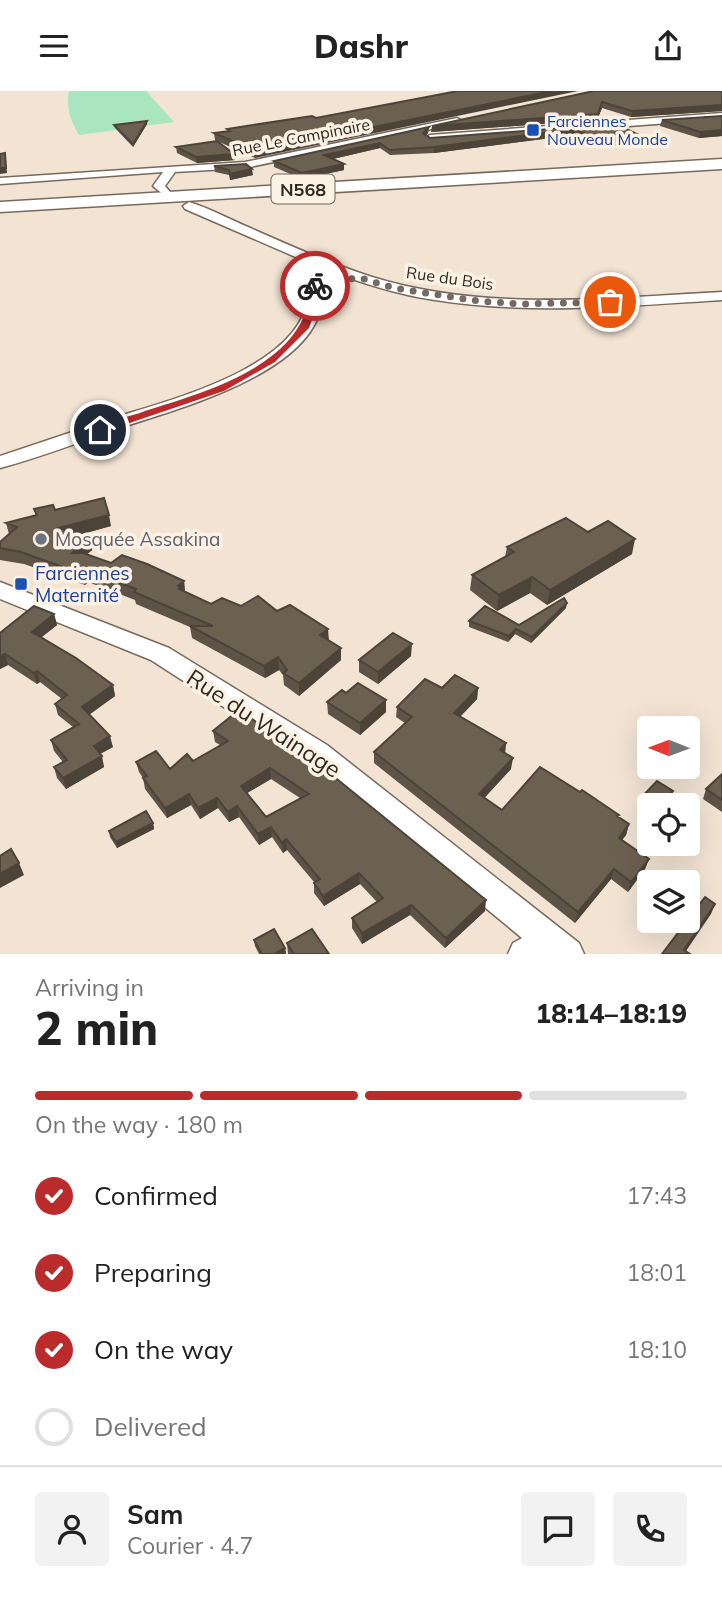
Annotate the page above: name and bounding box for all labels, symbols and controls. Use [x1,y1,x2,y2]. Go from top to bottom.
text: Dashr [314,26,408,66]
icon: menu [35,27,73,65]
icon: share [649,27,687,65]
place label: Farciennes Nouveau Monde [547,111,668,149]
street label: Rue Le Campinaire [231,114,371,160]
marker: Farciennes Nouveau Monde [525,122,541,138]
road number: N568 [272,175,334,204]
courier [280,251,350,321]
street label: Rue du Bois [405,262,495,294]
icon: bike [296,267,334,305]
pin [580,272,640,332]
icon: bag [591,283,629,321]
pin [70,400,130,460]
icon: home [81,411,119,449]
place label: Mosquée Assakina [55,527,221,551]
marker: Mosquée Assakina [33,531,49,547]
place label: Farciennes Maternité [35,561,130,607]
marker: Farciennes Maternité [13,576,29,592]
street label: Rue du Wainage [181,662,347,784]
north arrow [637,716,700,779]
map controls [637,716,700,933]
button: locate [637,793,700,856]
button: layers [637,870,700,933]
text: Arriving in [35,973,144,1002]
text: 18:14–18:19 [536,997,687,1030]
text: 2 min [35,999,158,1057]
text: On the way · 180 m [35,1110,243,1139]
icon: check [35,1177,73,1215]
text: Confirmed [94,1179,218,1212]
text: 17:43 [627,1181,687,1210]
icon: check [35,1254,73,1292]
text: Preparing [94,1256,212,1289]
text: 18:01 [627,1258,687,1287]
icon: check [35,1331,73,1369]
text: On the way [94,1333,233,1366]
text: 18:10 [627,1335,687,1364]
text: Delivered [94,1410,207,1443]
button: person [35,1492,109,1566]
button: chat [521,1492,595,1566]
button: phone [613,1492,687,1566]
text: Sam [127,1498,183,1531]
text: Courier · 4.7 [127,1531,253,1560]

